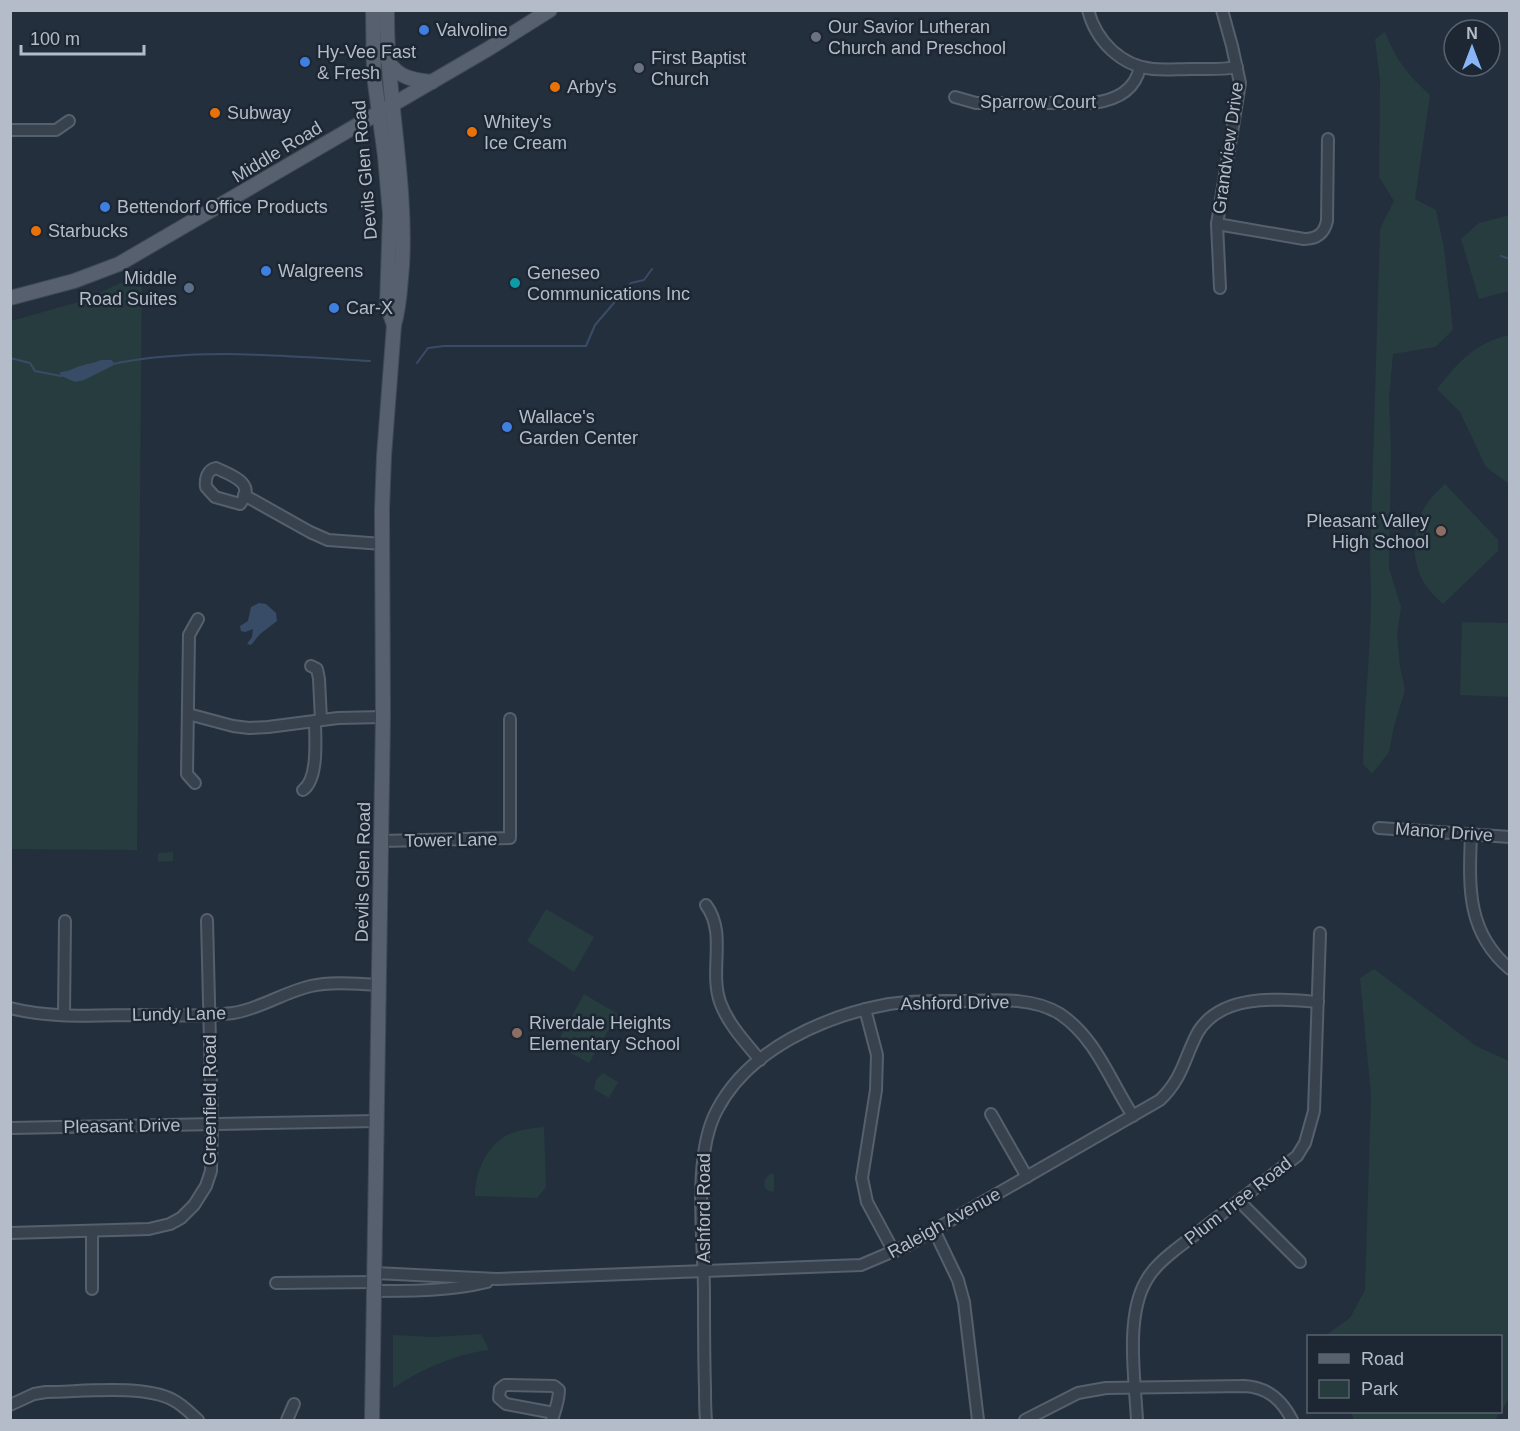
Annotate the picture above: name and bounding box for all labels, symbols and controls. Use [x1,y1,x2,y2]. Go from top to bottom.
place label: Our Savior Lutheran Church and Preschool [828,17,1006,58]
scale bar [21,18,144,56]
north arrow [1442,18,1502,78]
place label: Valvoline [436,20,508,40]
marker: Valvoline [417,23,431,37]
text: N [1466,25,1478,42]
text: 100 m [30,29,80,49]
marker: Our Savior Lutheran Church and Preschool [809,30,823,44]
place label: Hy-Vee Fast & Fresh [317,42,416,83]
place label: First Baptist Church [651,48,746,89]
marker: Hy-Vee Fast & Fresh [298,55,312,69]
marker: First Baptist Church [632,61,646,75]
place label: Arby's [567,77,616,97]
marker: Arby's [548,80,562,94]
street label: Grandview Drive [1209,81,1247,215]
street label: Sparrow Court [980,92,1096,112]
street label: Devils Glen Road [349,99,381,241]
place label: Subway [227,103,291,123]
marker: Subway [208,106,222,120]
place label: Whitey's Ice Cream [484,112,567,153]
street label: Middle Road [229,117,325,187]
marker: Whitey's Ice Cream [465,125,479,139]
place label: Bettendorf Office Products [117,197,328,217]
marker: Bettendorf Office Products [98,200,112,214]
place label: Starbucks [48,221,128,241]
marker: Starbucks [29,224,43,238]
place label: Walgreens [278,261,363,281]
place label: Geneseo Communications Inc [527,263,690,304]
marker: Walgreens [259,264,273,278]
place label: Middle Road Suites [79,268,177,309]
marker: Geneseo Communications Inc [508,276,522,290]
marker: Middle Road Suites [182,281,196,295]
place label: Car-X [346,298,393,318]
marker: Car-X [327,301,341,315]
place label: Wallace's Garden Center [519,407,638,448]
marker: Wallace's Garden Center [500,420,514,434]
place label: Pleasant Valley High School [1306,511,1429,552]
marker: Pleasant Valley High School [1434,524,1448,538]
street label: Devils Glen Road [352,802,374,942]
street label: Manor Drive [1394,819,1494,845]
street label: Tower Lane [404,829,498,851]
street label: Ashford Drive [900,992,1010,1014]
street label: Lundy Lane [132,1003,226,1025]
place label: Riverdale Heights Elementary School [529,1013,680,1054]
marker: Riverdale Heights Elementary School [510,1026,524,1040]
street label: Greenfield Road [200,1034,220,1166]
street label: Pleasant Drive [63,1115,181,1137]
street label: Ashford Road [694,1153,714,1263]
street label: Plum Tree Road [1181,1153,1295,1249]
street label: Raleigh Avenue [884,1184,1004,1262]
legend [1307,1335,1502,1413]
text: Road [1361,1349,1404,1369]
text: Park [1361,1379,1399,1399]

